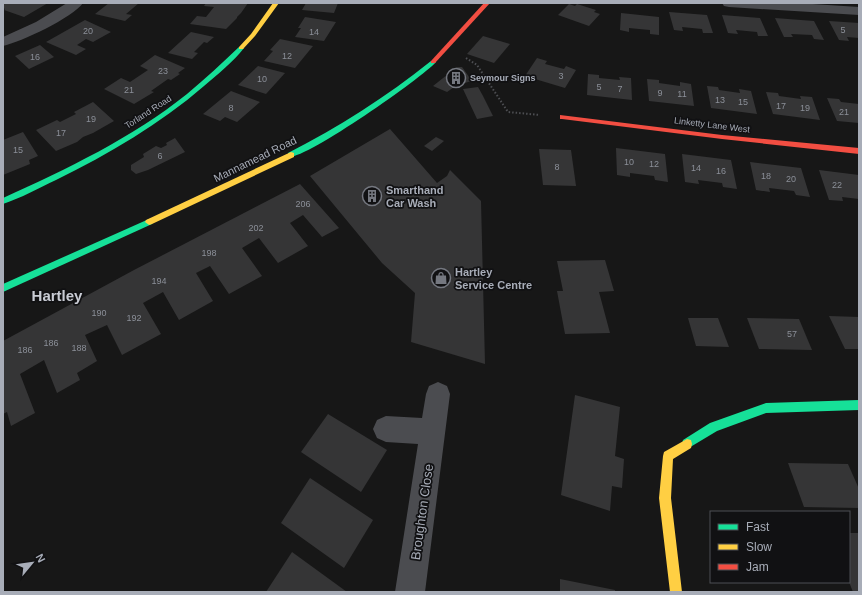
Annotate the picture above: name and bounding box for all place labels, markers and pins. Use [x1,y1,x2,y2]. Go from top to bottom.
building icon: Seymour Signs [445,67,467,89]
place label: Seymour Signs [470,73,536,83]
place label: Smarthand Car Wash [386,184,443,209]
building icon: Smarthand Car Wash [361,185,383,207]
place label: Hartley Service Centre [455,266,532,291]
shop icon: Hartley Service Centre [430,267,452,289]

